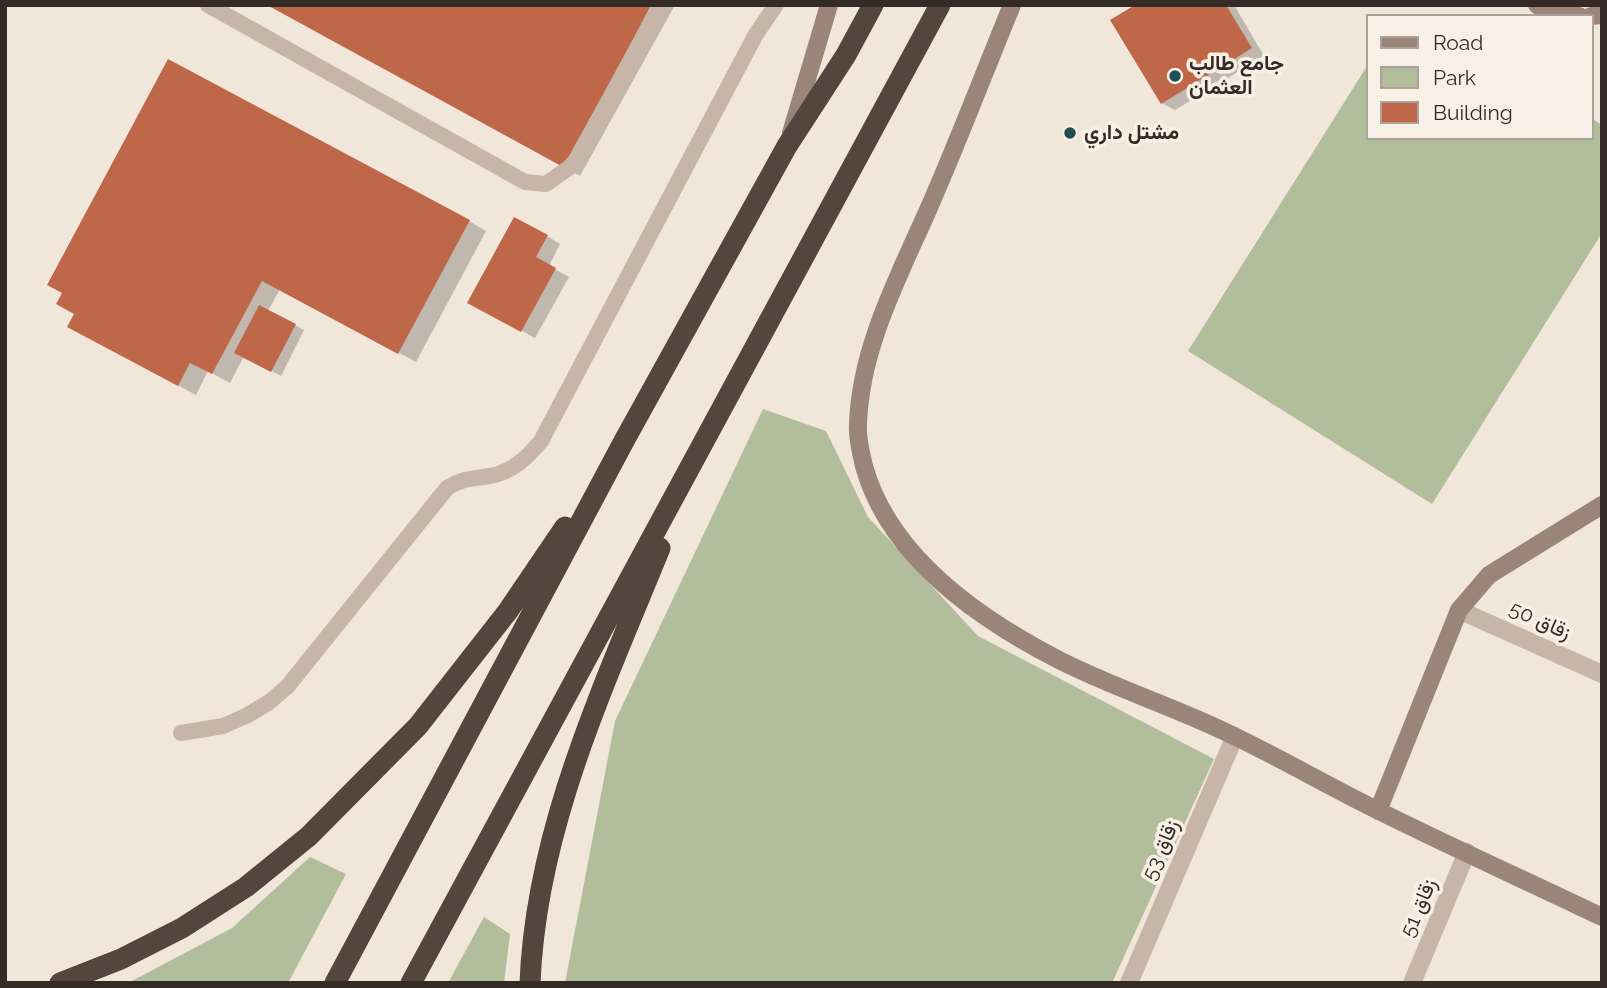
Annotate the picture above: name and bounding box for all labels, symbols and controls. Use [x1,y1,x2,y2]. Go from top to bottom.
legend [1366,14,1593,140]
text: Road [1433,30,1483,55]
place label: جامع طالب العثمان [1189,51,1284,101]
text: Park [1433,65,1476,90]
marker: جامع طالب العثمان [1167,68,1183,84]
text: Building [1433,100,1513,125]
place label: مشتل داري [1084,120,1179,146]
marker: مشتل داري [1062,125,1078,141]
street label: زقاق 50 [1505,596,1575,646]
street label: زقاق 53 [1137,816,1185,884]
street label: زقاق 51 [1395,875,1443,941]

